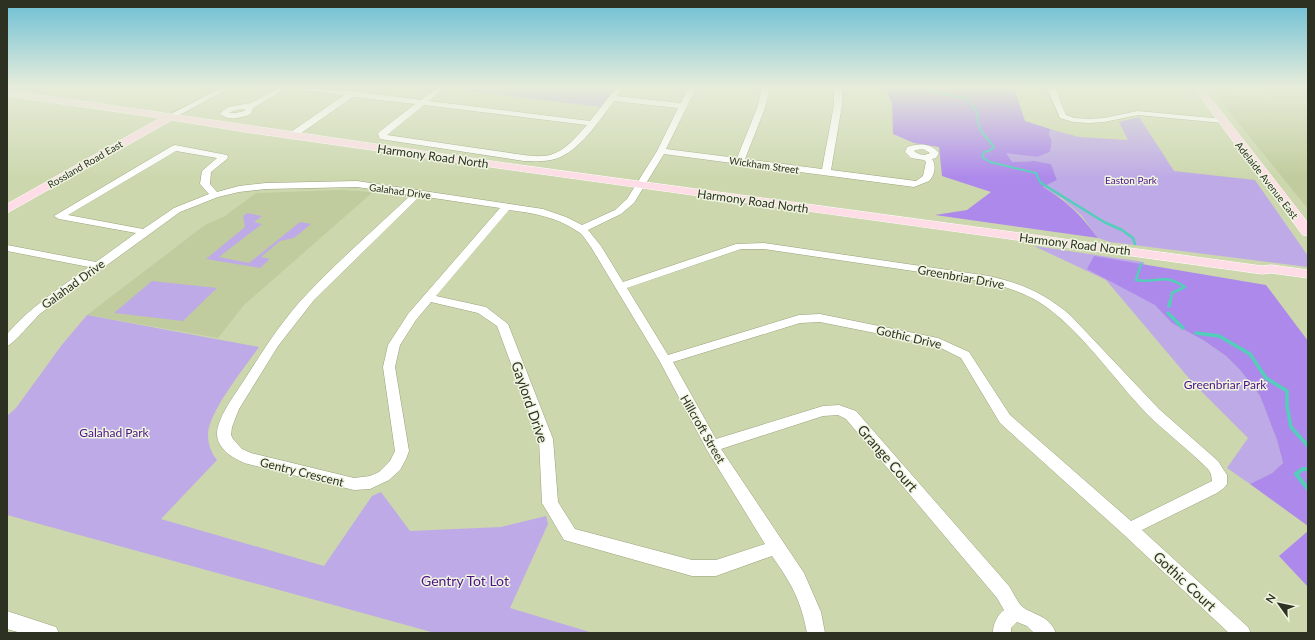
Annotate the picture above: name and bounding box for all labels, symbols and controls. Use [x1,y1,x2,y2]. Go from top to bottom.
street label: Rossland Road East [45,137,125,190]
street label: Adelaide Avenue East [1233,139,1301,221]
street label: Harmony Road North [376,141,490,171]
street label: Wickham Street [728,154,800,176]
park label: Easton Park [1105,174,1158,186]
street label: Galahad Drive [368,181,432,201]
street label: Harmony Road North [696,186,810,216]
street label: Harmony Road North [1018,230,1132,258]
street label: Galahad Drive [38,256,108,312]
street label: Greenbriar Drive [916,262,1006,292]
street label: Gothic Drive [875,322,943,352]
street label: Gaylord Drive [508,359,552,445]
park label: Greenbriar Park [1184,377,1267,392]
street label: Hillcroft Street [677,392,729,467]
street label: Grange Court [854,421,922,495]
park label: Galahad Park [79,425,150,440]
street label: Gentry Crescent [259,454,346,490]
street label: Gothic Court [1150,548,1220,614]
park label: Gentry Tot Lot [421,572,509,589]
north arrow [1259,584,1299,624]
text: N [1262,591,1278,605]

